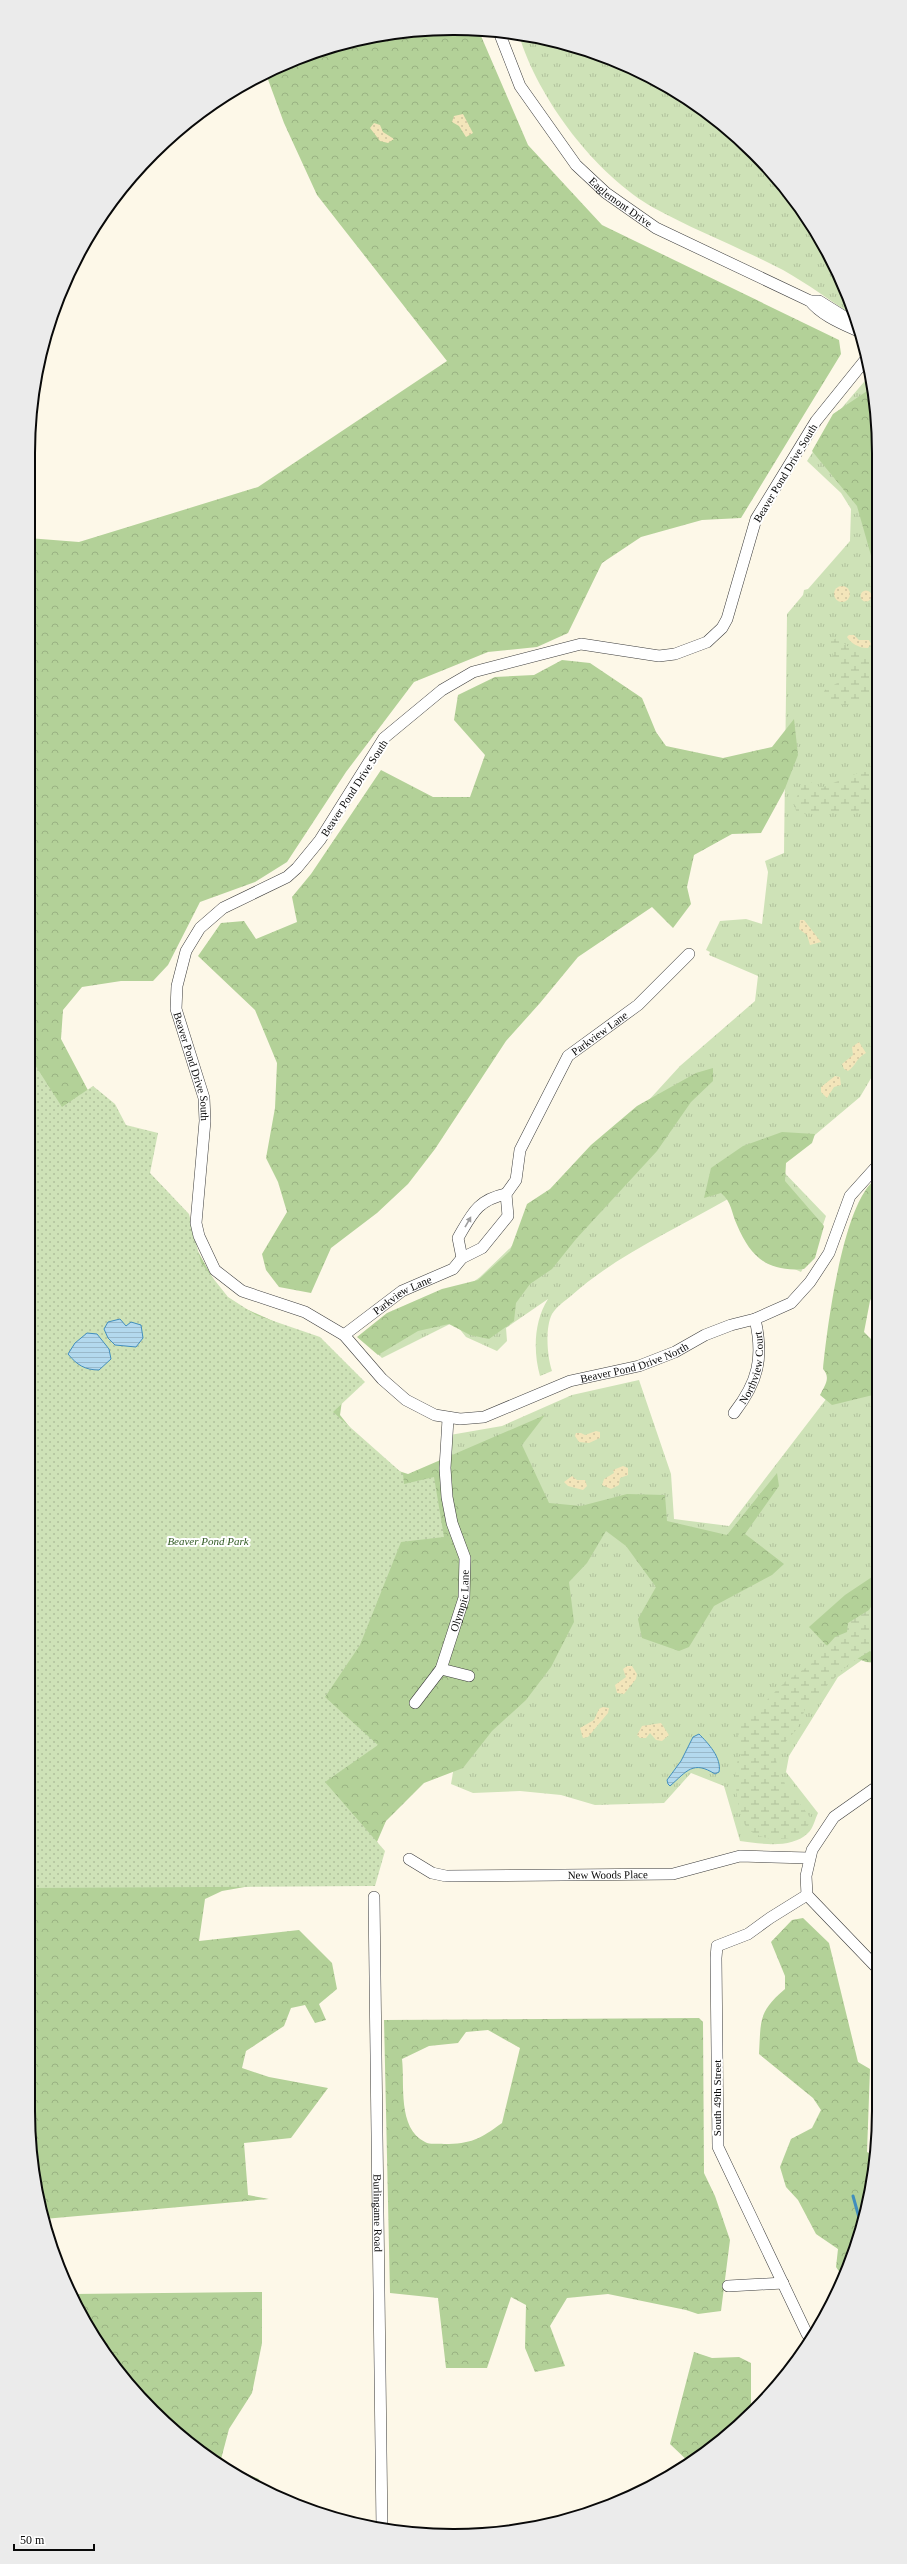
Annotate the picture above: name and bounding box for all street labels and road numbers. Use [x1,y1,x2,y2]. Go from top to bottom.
street label: Eaglemont Drive [587,175,655,229]
street label: Beaver Pond Drive South [751,421,819,524]
street label: Beaver Pond Drive South [318,737,390,839]
street label: Parkview Lane [569,1009,630,1058]
street label: Beaver Pond Drive South [171,1010,211,1122]
street label: Parkview Lane [371,1273,433,1317]
street label: Northview Court [736,1331,765,1406]
street label: Beaver Pond Drive North [579,1340,691,1385]
street label: Olympic Lane [447,1570,471,1633]
street label: New Woods Place [568,1868,648,1881]
street label: South 49th Street [711,2060,723,2136]
street label: Burlingame Road [372,2174,384,2253]

